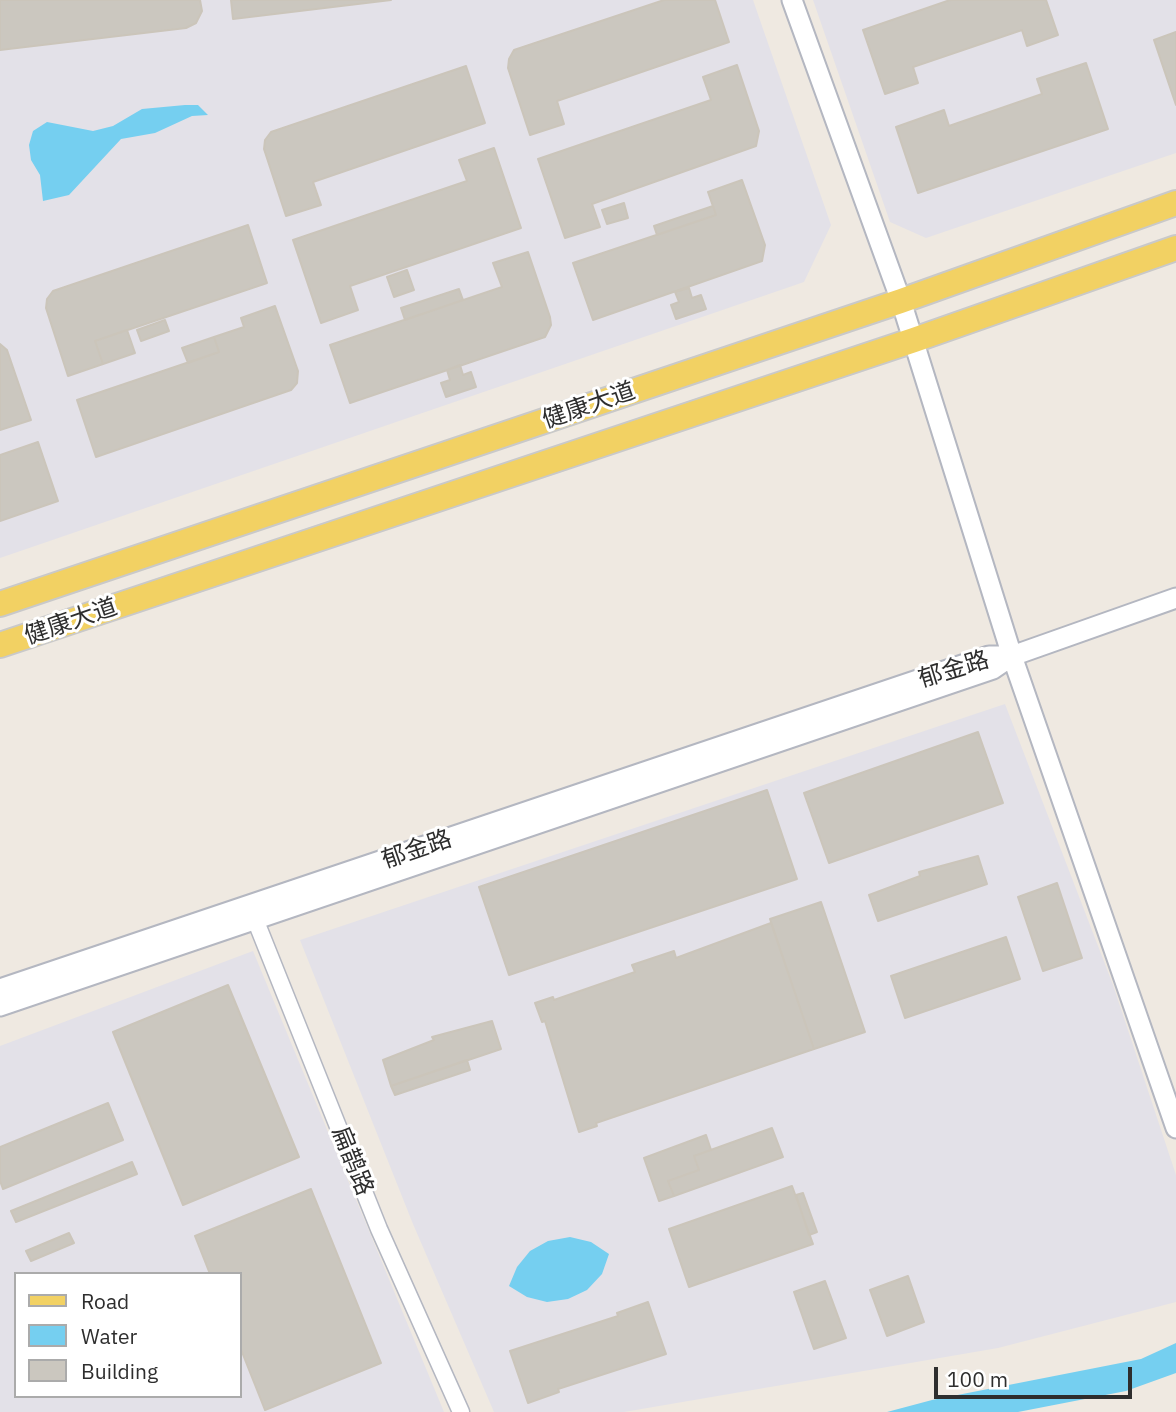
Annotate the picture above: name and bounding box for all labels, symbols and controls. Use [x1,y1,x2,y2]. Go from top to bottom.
street label: 健康大道 [539,377,639,435]
street label: 健康大道 [21,593,121,651]
street label: 郁金路 [915,646,993,694]
street label: 郁金路 [378,825,456,875]
street label: 扁鹊路 [325,1122,379,1200]
legend [14,1272,242,1398]
text: Road [81,1287,129,1315]
text: Water [81,1322,137,1350]
scale bar [938,1352,1136,1396]
text: Building [81,1357,158,1385]
text: 100 m [947,1365,1008,1393]

